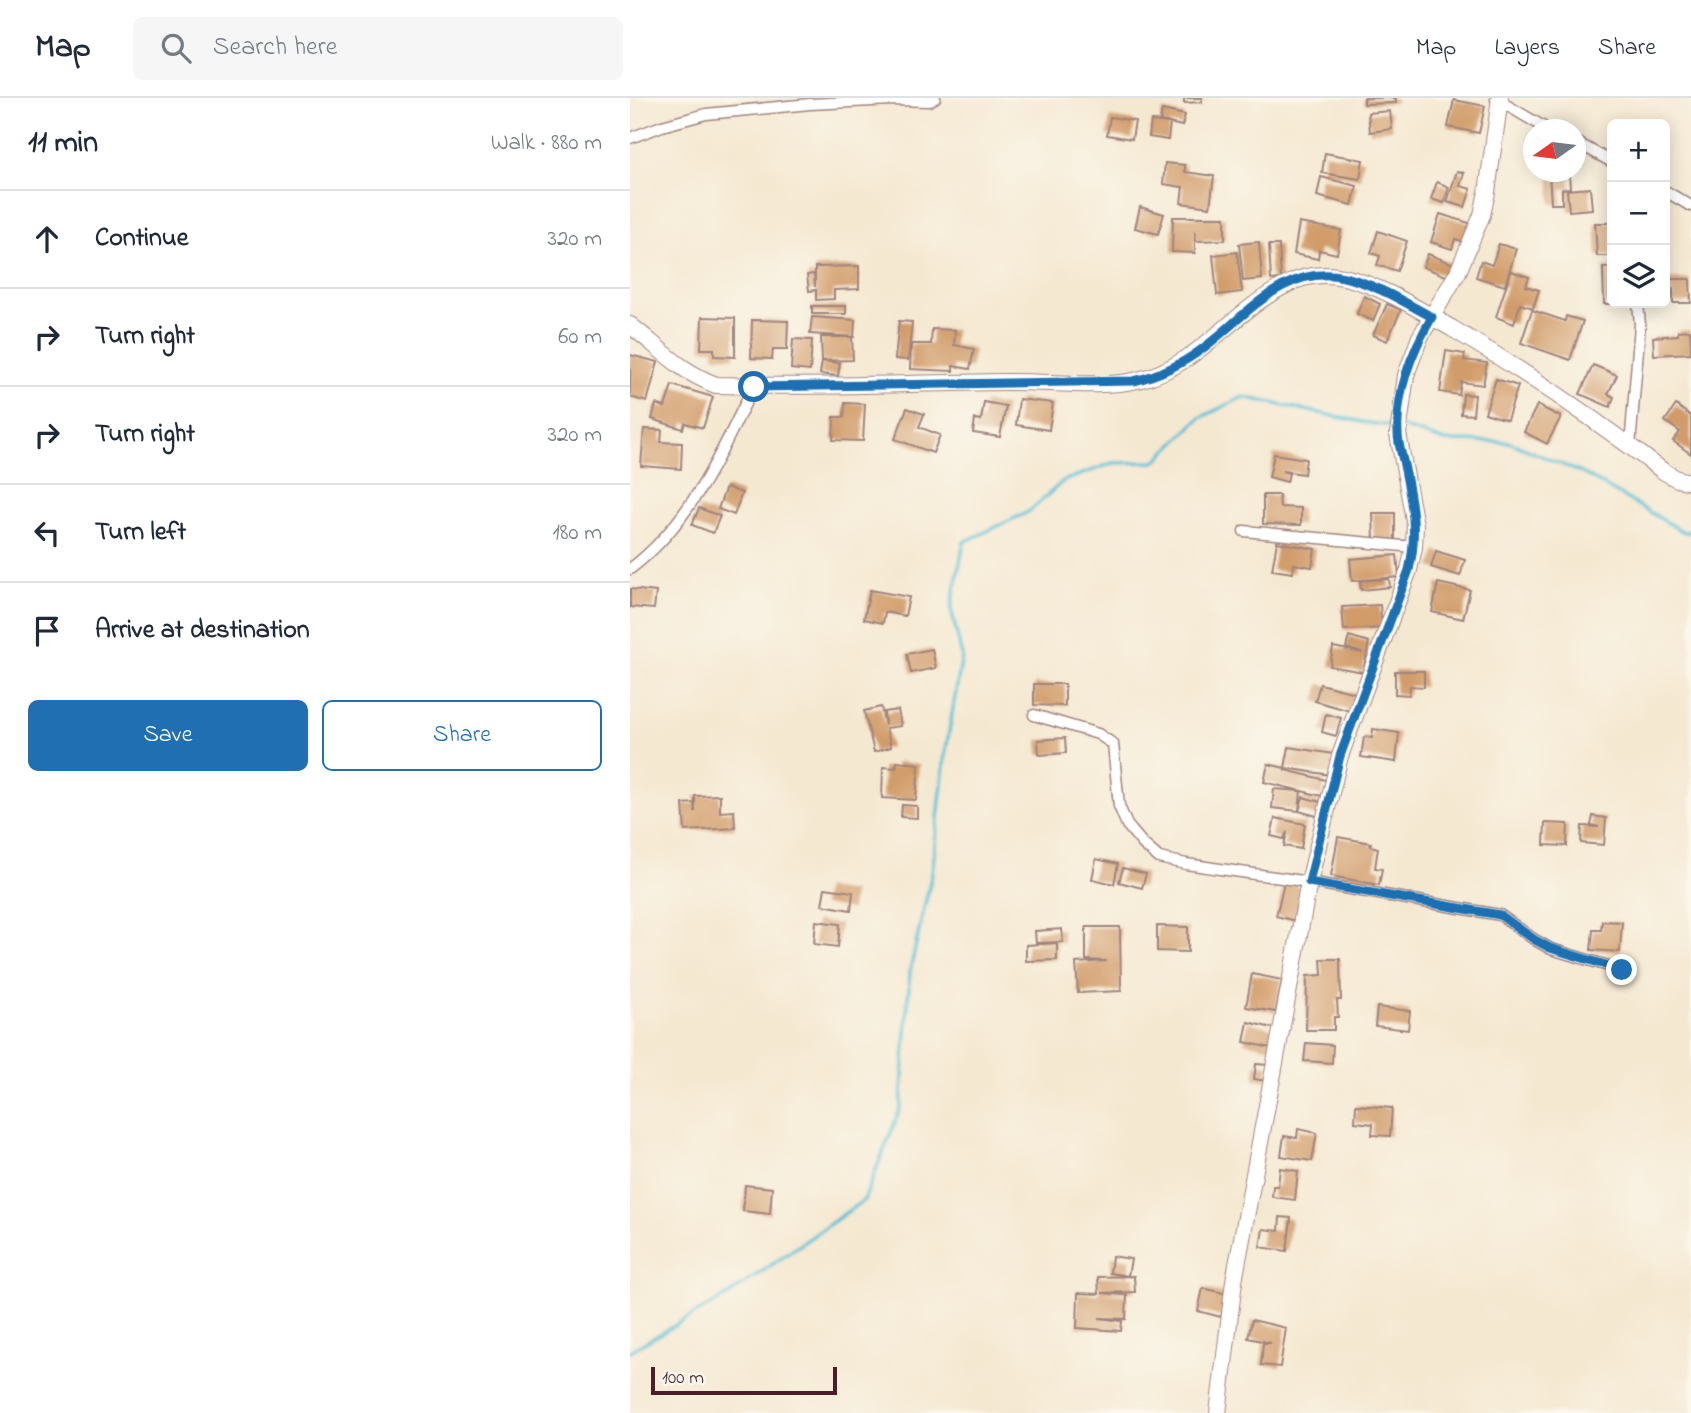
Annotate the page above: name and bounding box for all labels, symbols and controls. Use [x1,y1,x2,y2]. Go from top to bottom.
search box [133,17,623,80]
text: Map [35,24,91,72]
icon: search [157,29,195,67]
text: Search here [213,29,337,67]
text: Map [1416,31,1456,66]
text: Layers [1494,31,1560,66]
text: Share [1598,31,1656,66]
north arrow [1523,119,1586,182]
map controls [1607,119,1670,308]
button: + [1607,119,1670,182]
text: 11 min [28,122,98,166]
text: Walk · 880 m [491,127,602,160]
button: − [1607,182,1670,245]
icon: ahead [28,220,66,258]
text: Continue [95,220,188,258]
text: 320 m [548,223,602,256]
button: layers [1607,245,1670,308]
icon: right [28,318,66,356]
text: Turn right [95,318,195,356]
text: 60 m [558,321,602,354]
route start [738,371,769,402]
icon: right [28,416,66,454]
text: Turn right [95,416,195,454]
text: 320 m [548,419,602,452]
icon: left [28,514,66,552]
text: Turn left [95,514,186,552]
text: 180 m [553,517,602,550]
icon: arrive [28,612,66,650]
text: Arrive at destination [95,612,310,650]
button: Save [28,700,308,771]
button: Share [322,700,602,771]
route end [1606,954,1637,985]
scale bar [651,1364,836,1396]
text: 100 m [662,1365,704,1392]

